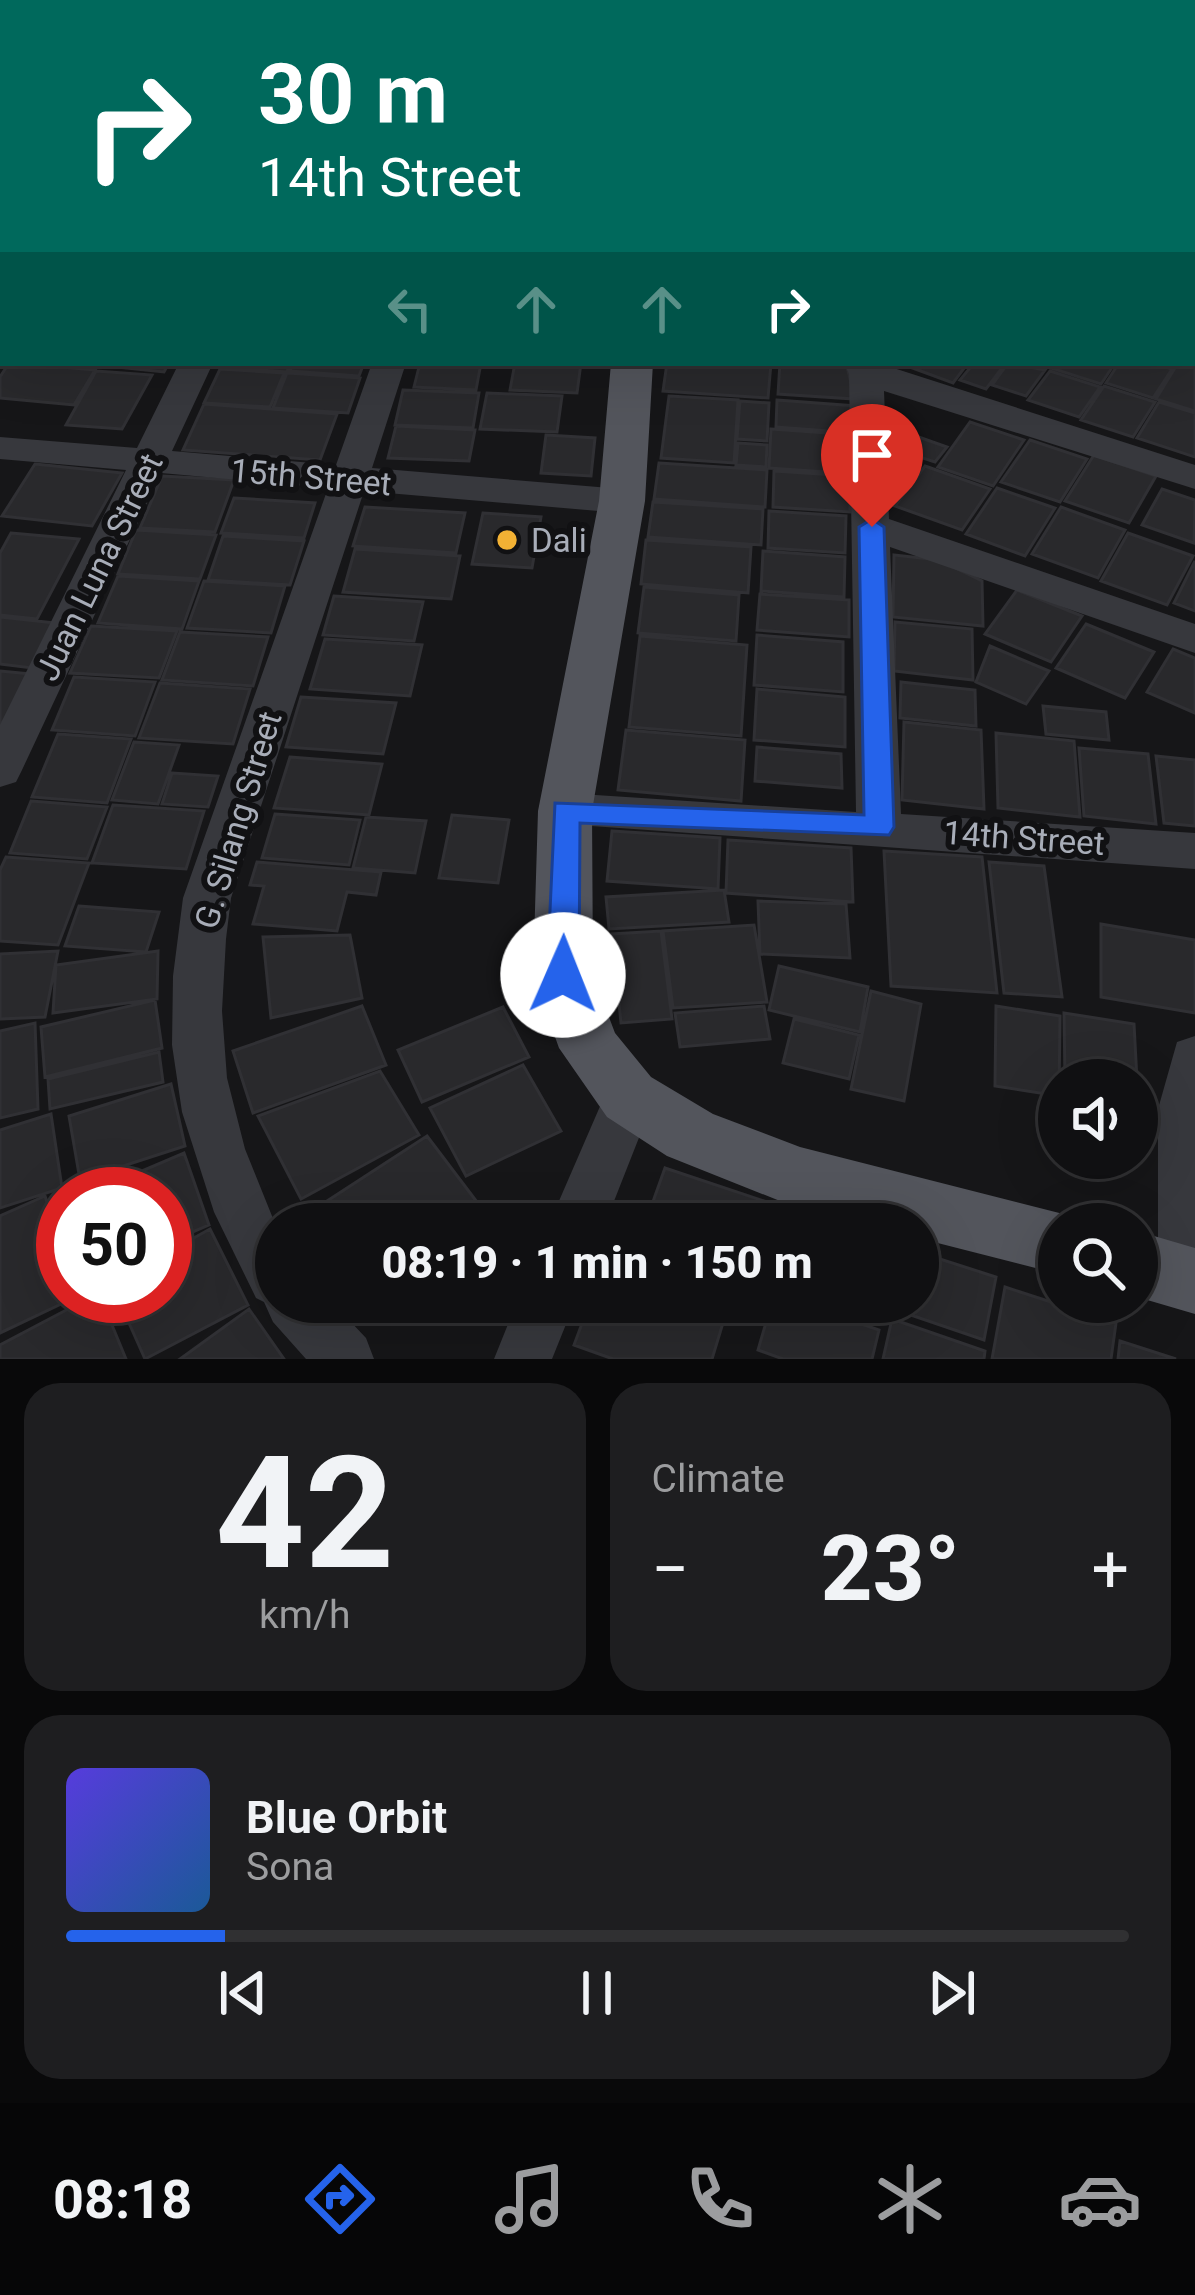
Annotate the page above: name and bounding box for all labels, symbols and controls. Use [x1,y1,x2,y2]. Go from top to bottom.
text: 30 m [258,45,448,144]
icon: right [60,48,216,204]
text: 14th Street [258,146,522,209]
icon: left [377,276,443,342]
icon: ahead [503,276,569,342]
icon: ahead [629,276,695,342]
icon: right [755,276,821,342]
pin [821,404,923,527]
icon: arrive [839,422,905,488]
street label: Juan Luna Street [27,447,171,687]
street label: 15th Street [229,451,393,503]
place label: Dali [531,521,587,560]
marker: Dali [494,527,520,553]
street label: G. Silang Street [186,707,290,933]
street label: 14th Street [942,813,1106,863]
position arrow [500,912,626,1038]
map controls [1038,1059,1158,1323]
button: sound [1038,1059,1158,1179]
speed limit sign: 50 [36,1167,192,1323]
button: search [1038,1203,1158,1323]
text: 08:19 · 1 min · 150 m [381,1236,813,1289]
text: 42 [215,1422,394,1605]
text: Climate [652,1456,785,1502]
text: 23° [821,1517,960,1622]
text: − [652,1531,689,1608]
text: + [1092,1531,1129,1608]
text: km/h [259,1592,351,1638]
text: Blue Orbit [246,1791,447,1844]
text: Sona [246,1844,334,1890]
icon: previous [210,1960,276,2026]
icon: pause [564,1960,630,2026]
icon: next [919,1960,985,2026]
icon: directions [298,2157,382,2241]
icon: music [488,2157,572,2241]
icon: phone [678,2157,762,2241]
icon: climate [868,2157,952,2241]
icon: car [1058,2157,1142,2241]
text: 08:18 [53,2168,192,2231]

